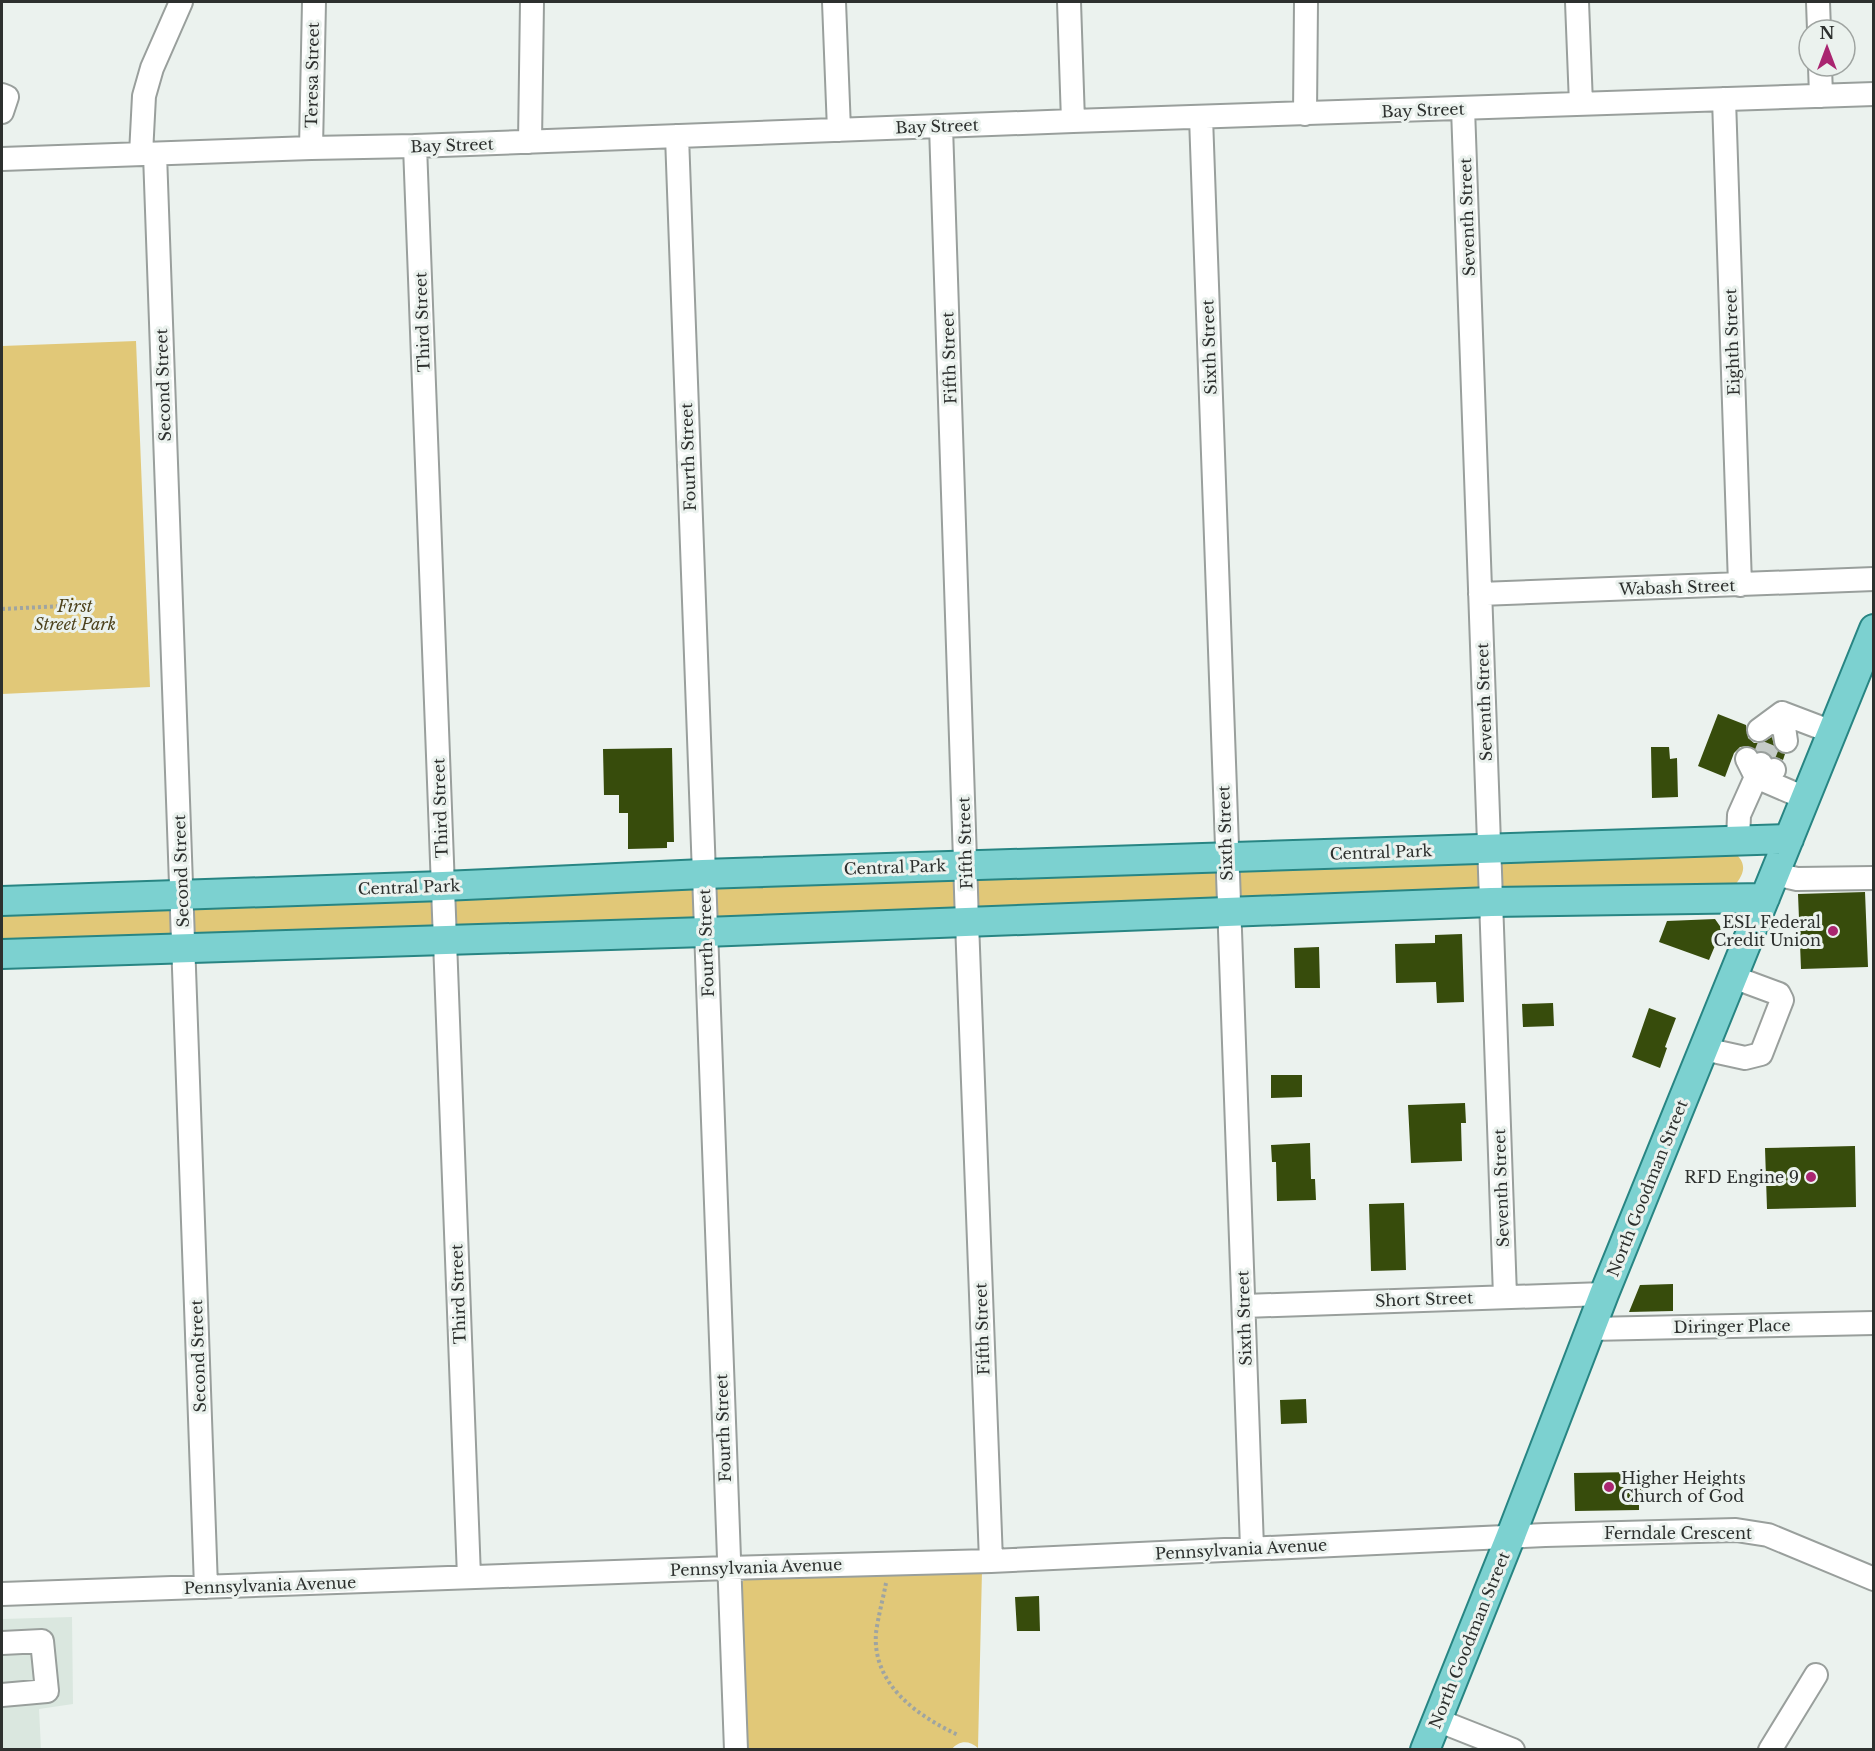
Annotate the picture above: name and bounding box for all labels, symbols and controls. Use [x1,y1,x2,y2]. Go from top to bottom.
north arrow [1797,18,1857,78]
street label: Teresa Street [301,22,323,128]
text: N [1819,23,1835,43]
street label: Bay Street [1381,99,1465,121]
street label: Bay Street [895,115,979,137]
street label: Bay Street [410,134,494,156]
street label: Seventh Street [1455,157,1479,277]
street label: Third Street [410,272,434,372]
street label: Eighth Street [1720,288,1744,396]
street label: Sixth Street [1197,299,1221,395]
street label: Fifth Street [937,311,961,405]
street label: Second Street [151,328,175,442]
street label: Fourth Street [676,402,700,512]
street label: Wabash Street [1617,575,1736,599]
park label: First Street Park [34,596,116,634]
street label: Seventh Street [1472,642,1496,762]
street label: Third Street [428,758,452,858]
street label: Sixth Street [1213,785,1237,881]
street label: Fifth Street [953,796,977,890]
street label: Second Street [169,814,193,928]
street label: Central Park [1329,840,1433,864]
street label: Central Park [843,855,947,879]
street label: Central Park [357,875,461,899]
street label: Fourth Street [694,888,718,998]
place label: ESL Federal Credit Union [1713,912,1821,950]
marker: ESL Federal Credit Union [1826,924,1840,938]
street label: North Goodman Street [1602,1097,1692,1279]
street label: Seventh Street [1489,1128,1513,1248]
place label: RFD Engine 9 [1684,1167,1799,1187]
marker: RFD Engine 9 [1804,1170,1818,1184]
street label: Third Street [446,1244,470,1344]
street label: Sixth Street [1232,1270,1256,1366]
street label: Fifth Street [970,1282,994,1376]
street label: Short Street [1375,1287,1473,1311]
street label: Second Street [186,1299,210,1413]
street label: Diringer Place [1673,1315,1791,1337]
street label: Fourth Street [711,1373,735,1483]
place label: Higher Heights Church of God [1621,1468,1746,1506]
marker: Higher Heights Church of God [1602,1480,1616,1494]
street label: Ferndale Crescent [1604,1523,1752,1543]
street label: Pennsylvania Avenue [1154,1534,1328,1564]
street label: North Goodman Street [1424,1549,1514,1731]
street label: Pennsylvania Avenue [669,1554,843,1580]
street label: Pennsylvania Avenue [183,1572,357,1598]

